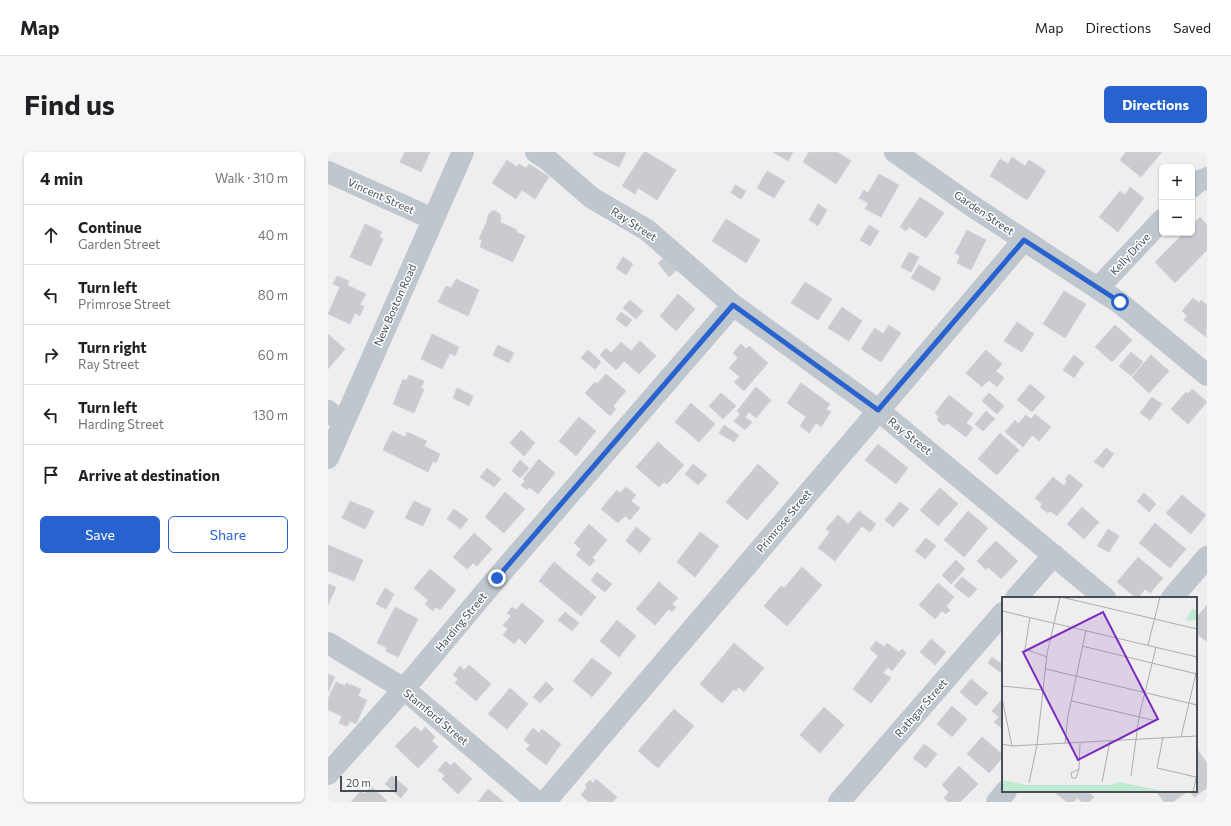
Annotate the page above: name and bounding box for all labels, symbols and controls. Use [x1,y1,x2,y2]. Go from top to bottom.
text: Map [20,16,59,39]
text: Map [1035,19,1064,36]
text: Directions [1086,19,1151,36]
text: Saved [1173,19,1211,36]
button: Directions [1104,86,1207,123]
text: Find us [24,87,115,121]
map controls [1159,164,1195,236]
button: + [1159,164,1195,200]
text: 4 min [40,168,83,189]
text: Walk · 310 m [215,170,288,186]
street label: Vincent Street [346,175,417,216]
street label: Garden Street [952,188,1017,238]
button: − [1159,200,1195,236]
street label: Ray Street [609,204,660,243]
text: Continue [78,218,142,236]
icon: ahead [40,224,62,246]
text: 40 m [258,227,288,243]
street label: Kelly Drive [1107,230,1153,277]
text: Garden Street [78,236,160,252]
street label: New Boston Road [371,262,418,348]
text: Turn left [78,278,137,296]
icon: left [40,284,62,306]
text: 80 m [258,287,288,303]
route start [1111,293,1129,311]
text: Primrose Street [78,296,171,312]
text: Turn right [78,338,147,356]
icon: right [40,344,62,366]
text: 60 m [258,347,288,363]
text: Ray Street [78,356,139,372]
text: Turn left [78,398,137,416]
icon: left [40,404,62,426]
text: 130 m [253,407,288,423]
street label: Ray Street [886,414,935,457]
text: Harding Street [78,416,164,432]
icon: arrive [40,464,62,486]
text: Arrive at destination [78,466,220,484]
street label: Primrose Street [753,486,814,555]
button: Save [40,516,160,553]
button: Share [168,516,288,553]
route end [488,569,506,587]
street label: Harding Street [432,589,489,654]
inset map [1002,597,1197,792]
street label: Rathgar Street [892,675,950,740]
street label: Stamford Street [401,686,472,748]
scale bar [340,774,397,793]
text: 20 m [346,776,371,789]

